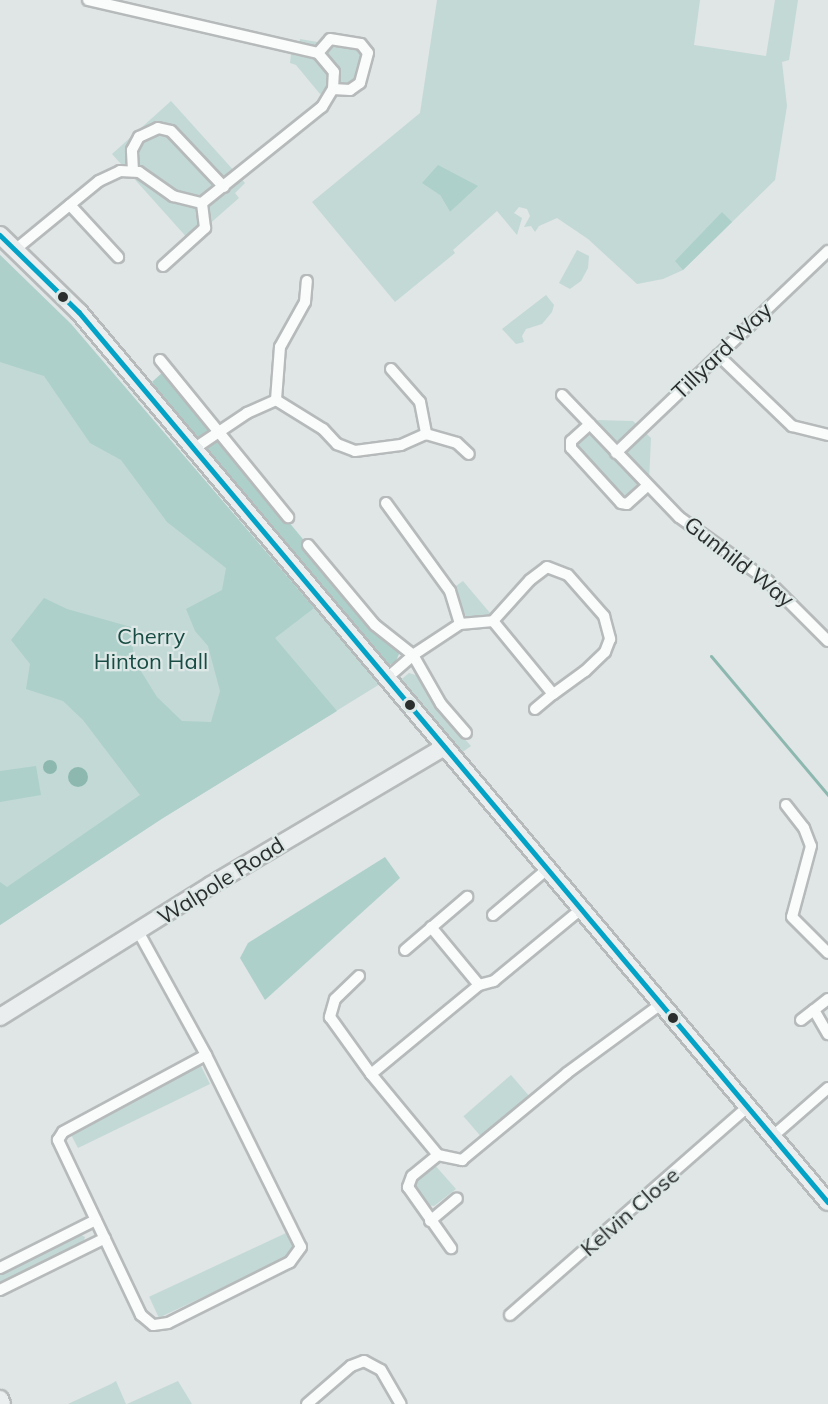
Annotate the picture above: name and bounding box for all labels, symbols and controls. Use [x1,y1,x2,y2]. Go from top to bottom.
unlabelled marker [57,291,69,303]
street label: Tillyard Way [667,297,777,405]
street label: Gunhild Way [679,511,799,613]
park label: Cherry Hinton Hall [94,623,208,674]
unlabelled marker [404,699,416,711]
street label: Walpole Road [153,832,289,930]
unlabelled marker [667,1012,679,1024]
street label: Kelvin Close [575,1162,685,1262]

